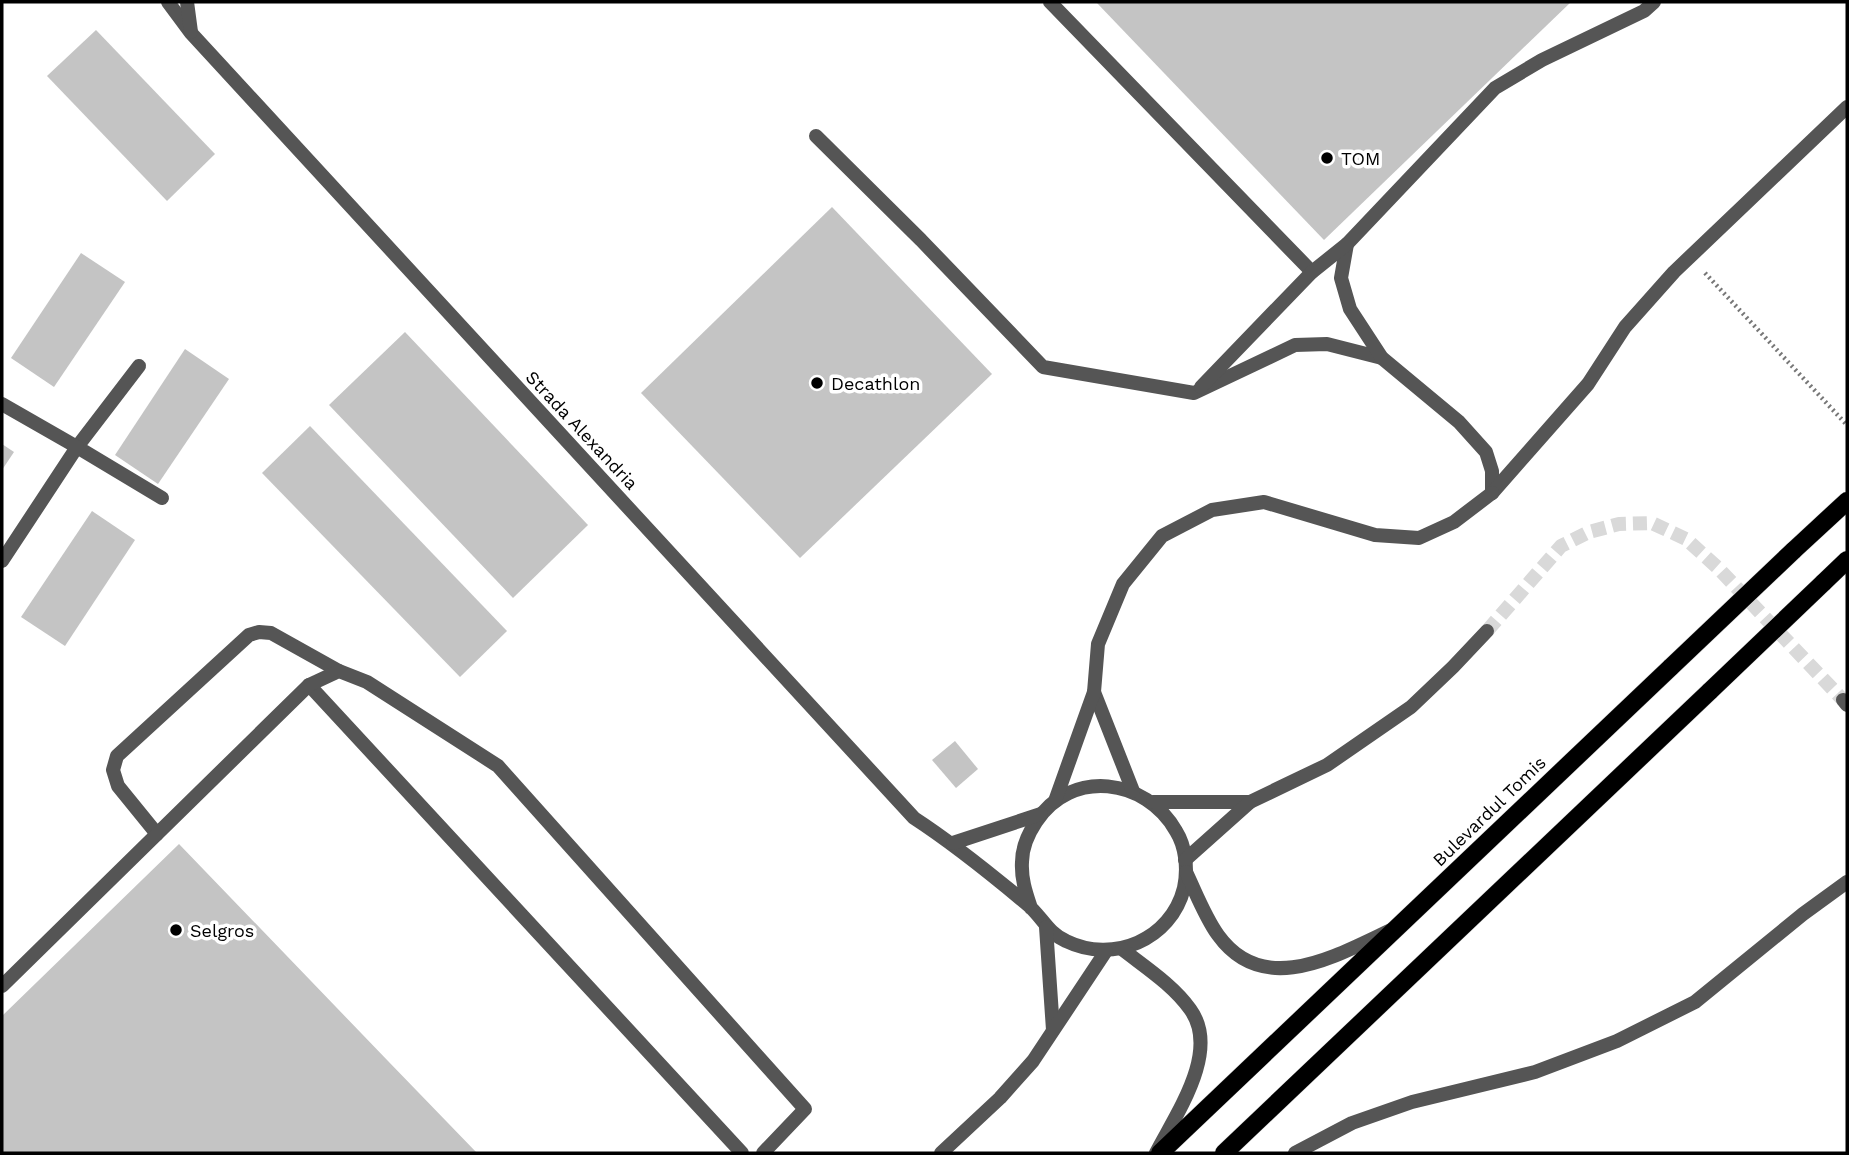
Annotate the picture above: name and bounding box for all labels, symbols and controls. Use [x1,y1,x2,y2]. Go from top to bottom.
place label: TOM [1341,148,1380,169]
marker: TOM [1319,150,1335,166]
street label: Strada Alexandria [522,366,642,494]
place label: Decathlon [831,373,920,394]
marker: Decathlon [809,375,825,391]
street label: Bulevardul Tomis [1428,752,1550,870]
place label: Selgros [190,920,254,941]
marker: Selgros [168,922,184,938]

